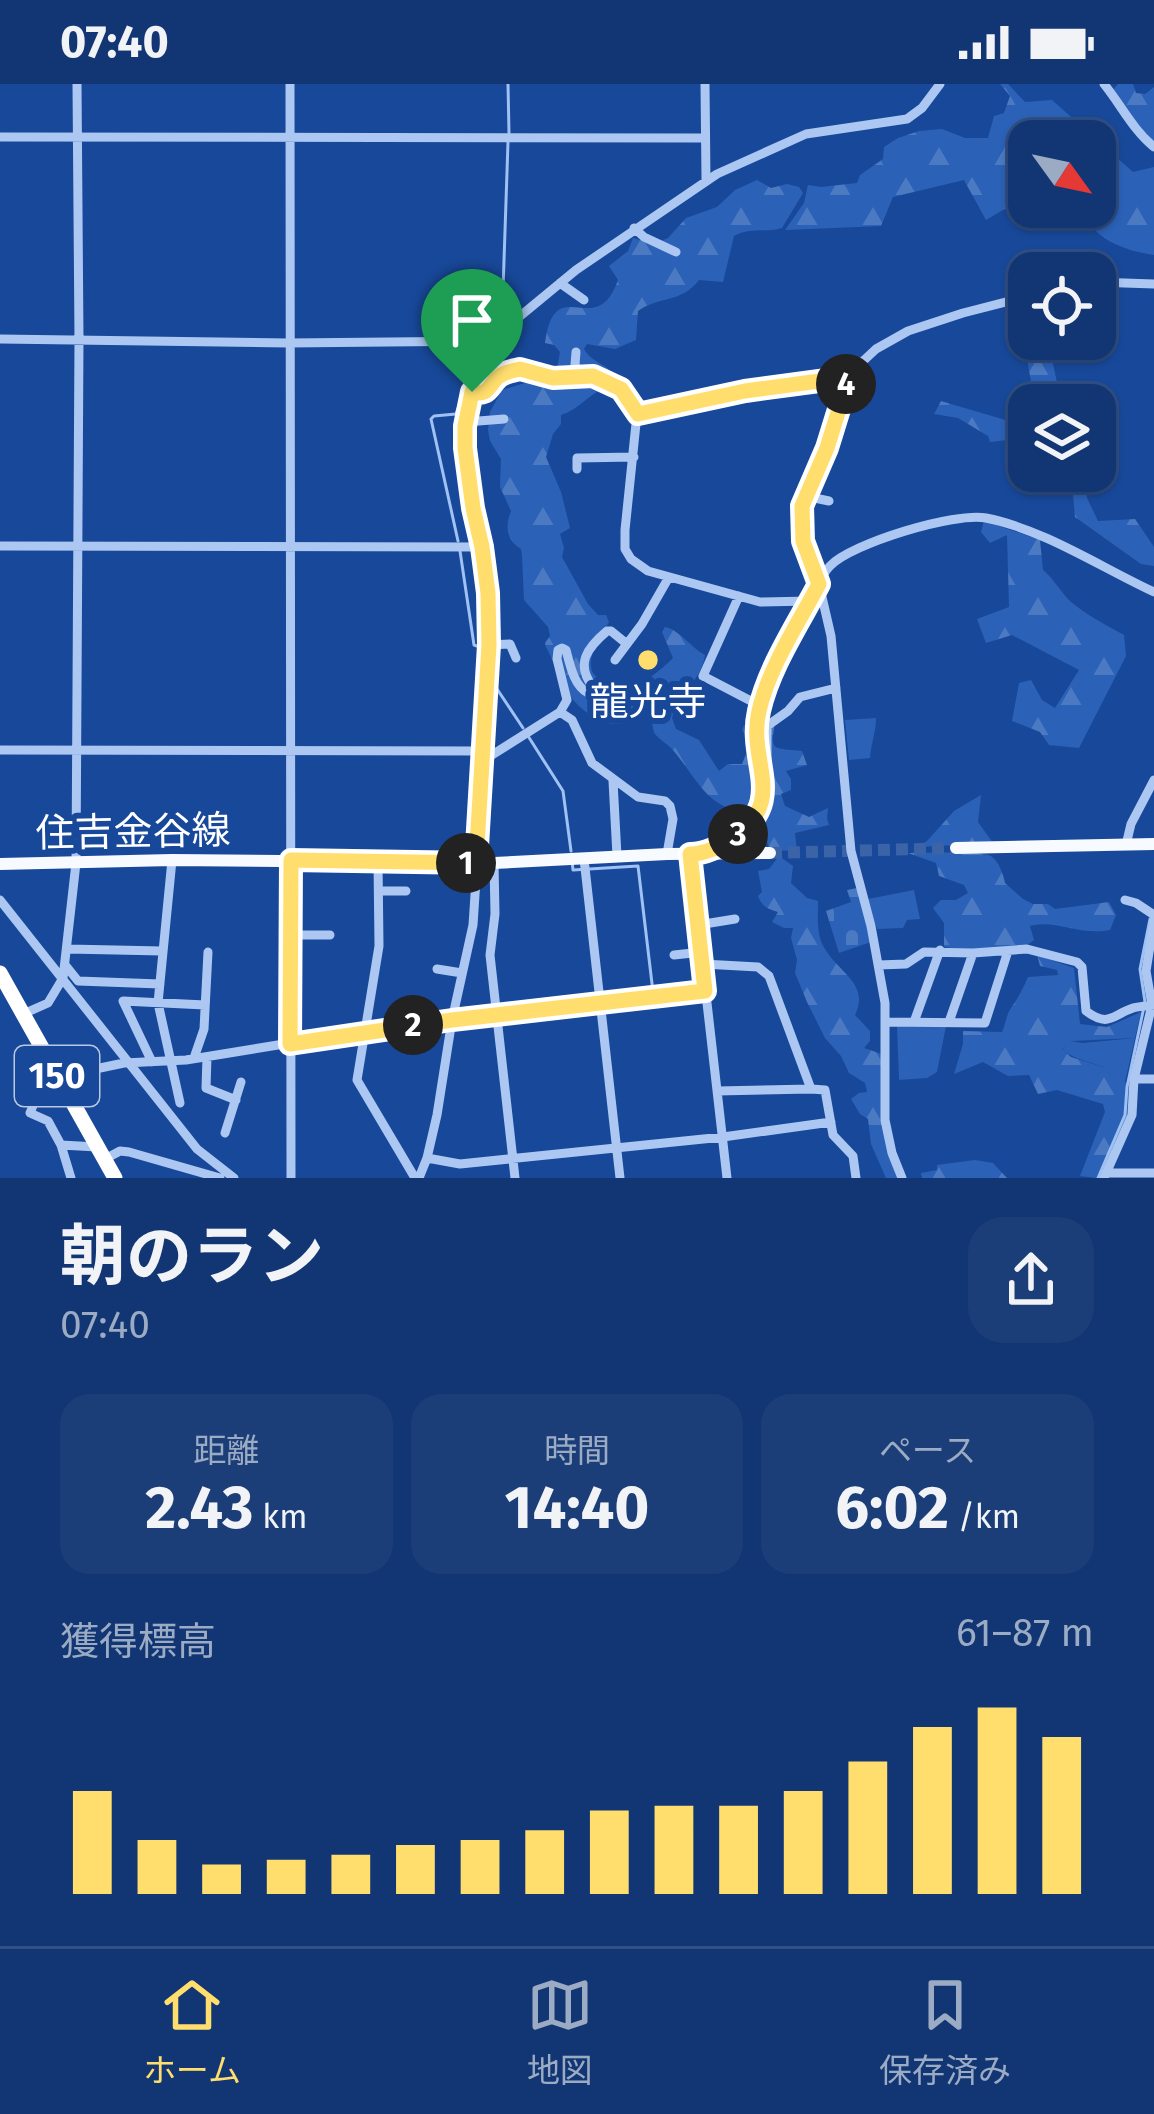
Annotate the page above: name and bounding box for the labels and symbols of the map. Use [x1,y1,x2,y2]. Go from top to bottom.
north arrow [1008,120,1116,228]
pin [421,269,523,392]
pin: 4 [816,354,876,414]
marker: 龍光寺 [635,647,661,673]
place label: 龍光寺 [589,679,707,725]
pin: 3 [708,804,768,864]
street label: 住吉金谷線 [35,807,231,857]
pin: 1 [436,833,496,893]
pin: 2 [383,995,443,1055]
road number: 150 [15,1046,99,1106]

